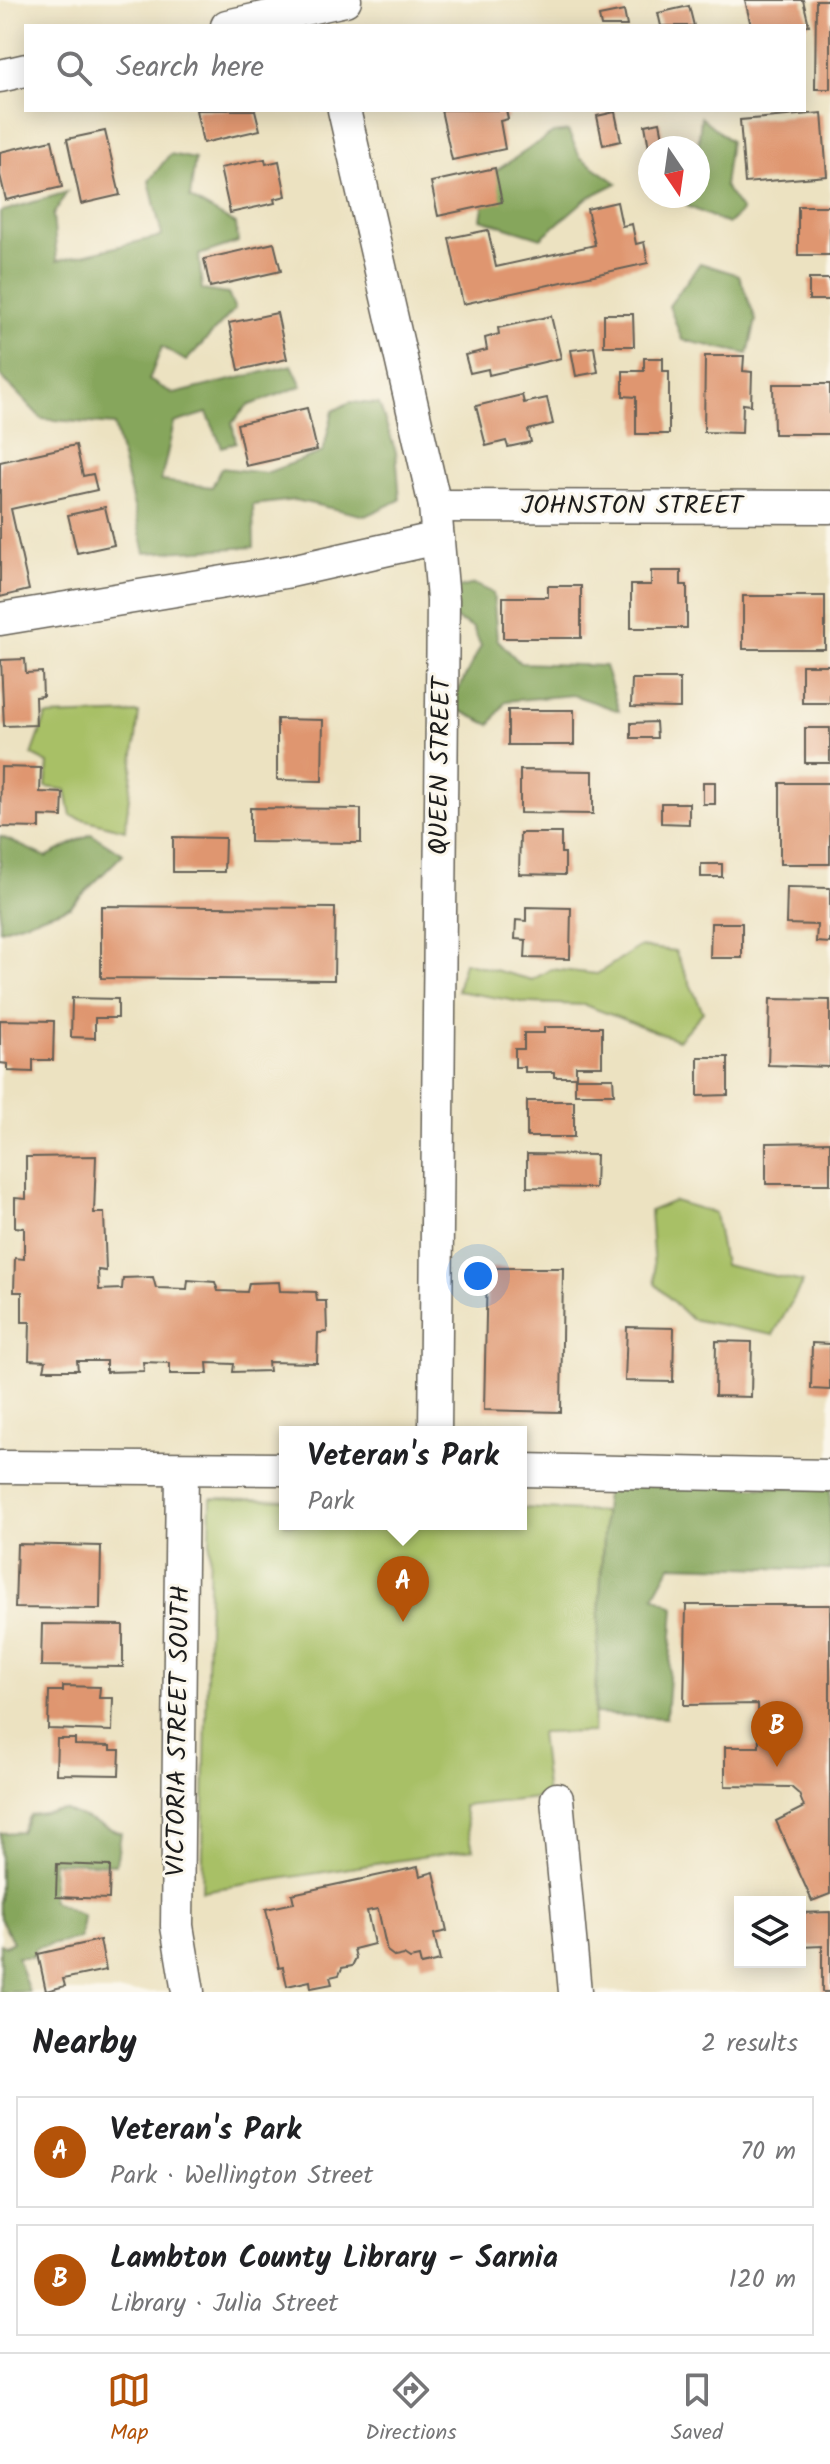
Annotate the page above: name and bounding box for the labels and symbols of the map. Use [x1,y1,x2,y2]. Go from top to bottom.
north arrow [638,136,710,208]
street label: JOHNSTON STREET [521,485,745,527]
street label: QUEEN STREET [418,675,464,855]
your location [458,1256,498,1296]
pin: A [377,1556,429,1622]
street label: VICTORIA STREET SOUTH [155,1585,203,1877]
pin: B [751,1701,803,1767]

